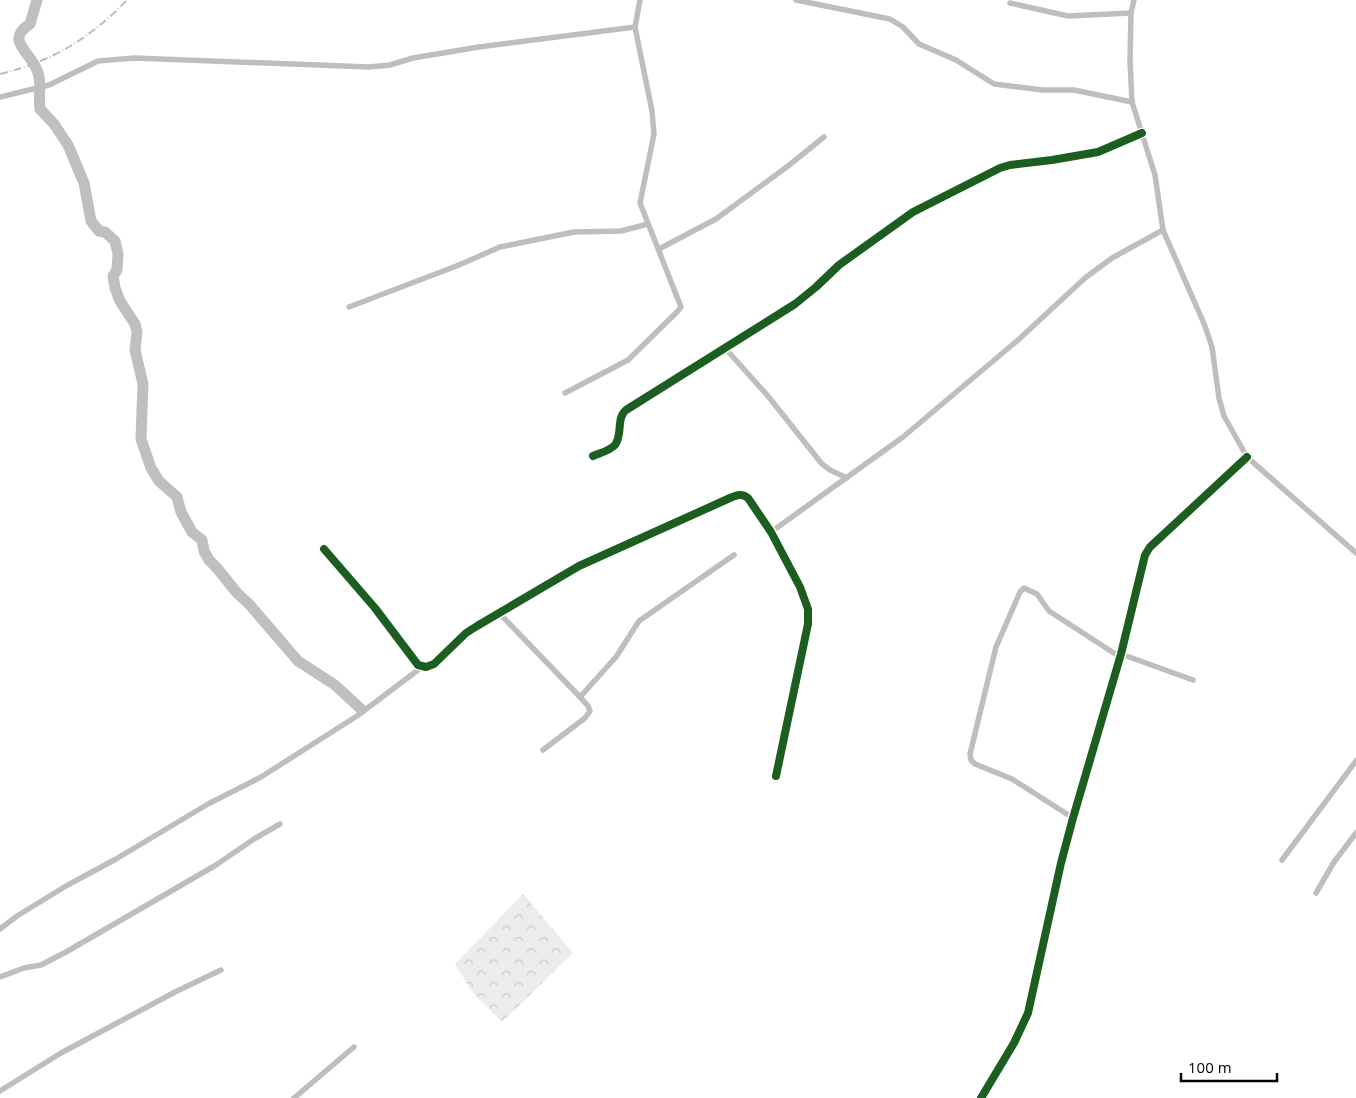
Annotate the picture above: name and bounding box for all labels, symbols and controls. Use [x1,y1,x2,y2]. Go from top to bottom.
scale bar [1181,1050,1277,1082]
text: 100 m [1188,1057,1232,1077]

